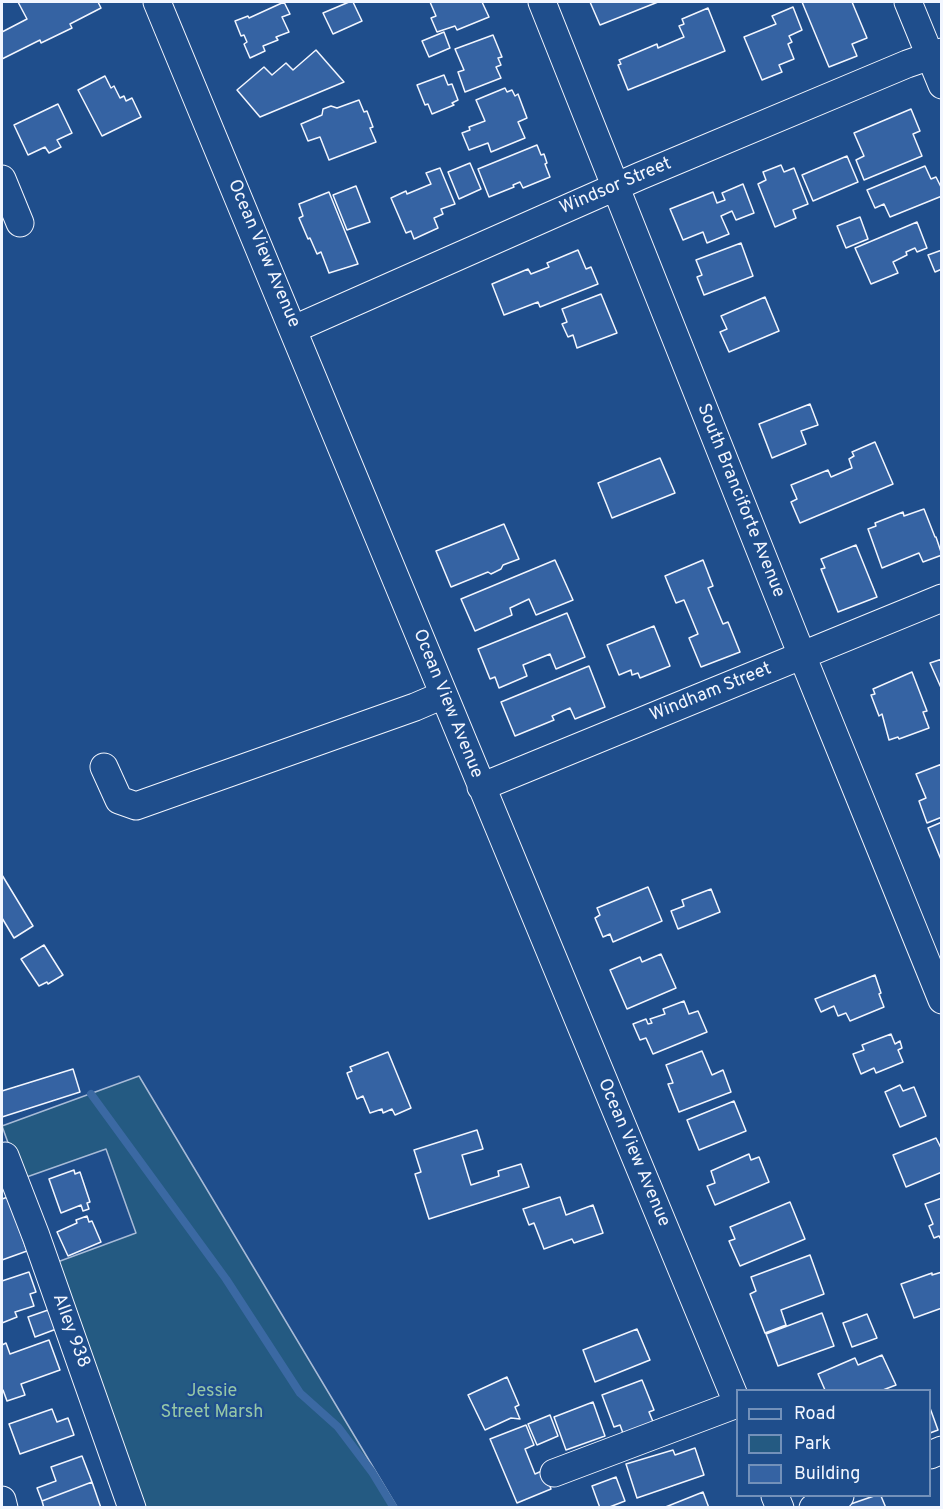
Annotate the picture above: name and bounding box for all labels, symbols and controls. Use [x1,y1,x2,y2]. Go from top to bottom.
street label: Windsor Street [557,154,675,220]
street label: Ocean View Avenue [222,177,304,331]
street label: South Branciforte Avenue [691,401,789,601]
street label: Ocean View Avenue [407,626,487,782]
street label: Windham Street [647,659,775,727]
street label: Ocean View Avenue [592,1076,674,1230]
street label: Alley 938 [47,1291,93,1371]
park label: Jessie Street Marsh [161,1381,263,1424]
legend [736,1389,931,1497]
text: Road [794,1403,836,1426]
text: Park [794,1433,831,1456]
text: Building [794,1463,860,1486]

